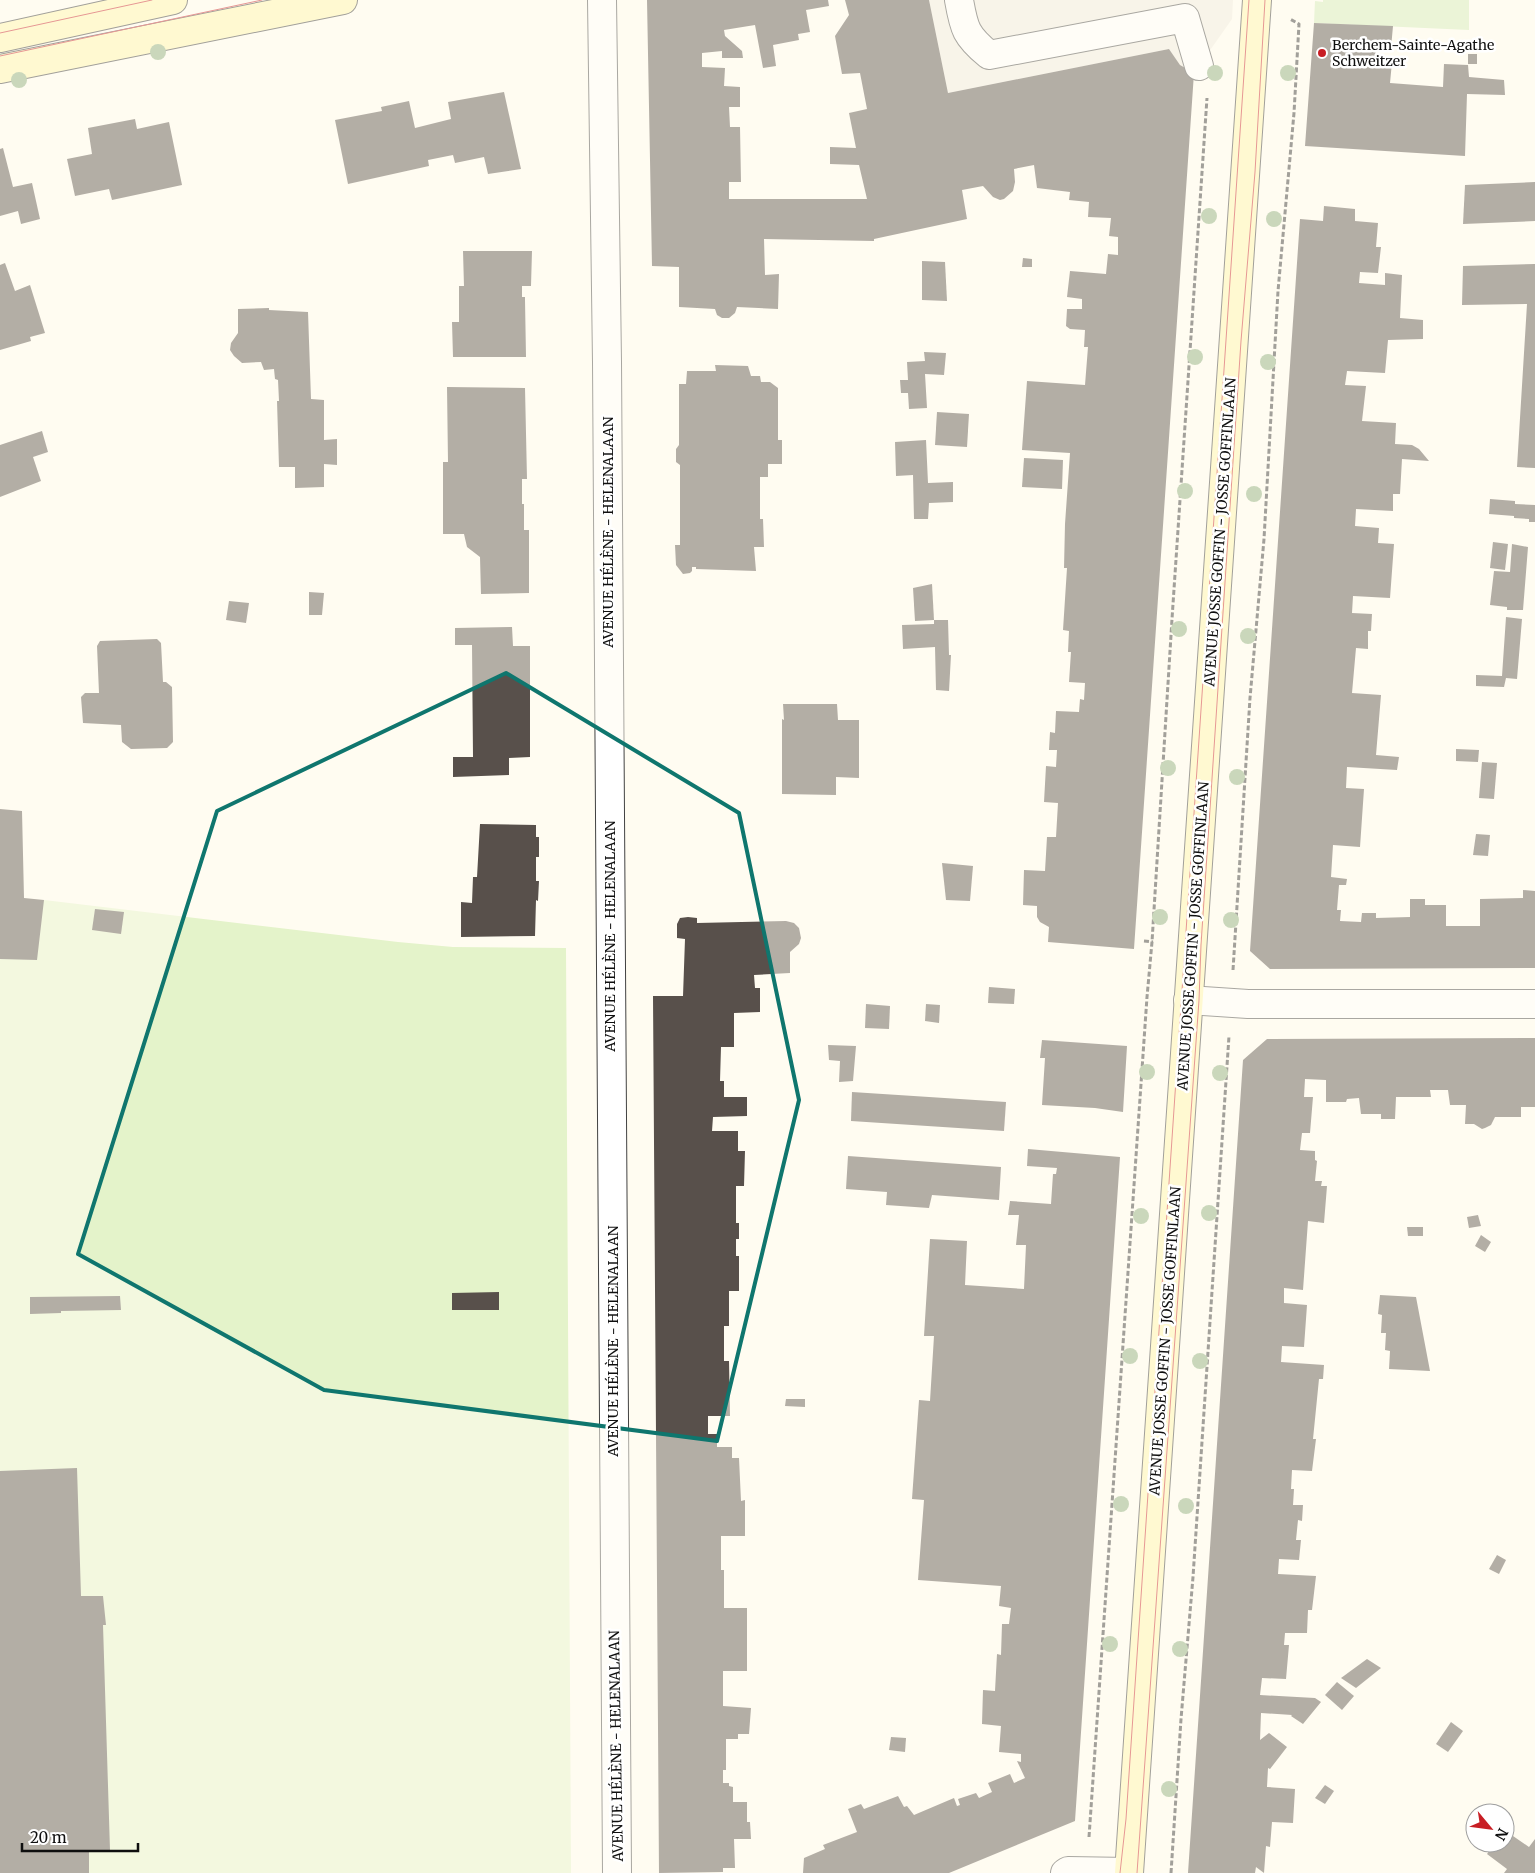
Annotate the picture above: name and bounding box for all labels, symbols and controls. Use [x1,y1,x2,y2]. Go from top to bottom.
place label: Berchem-Sainte-Agathe Schweitzer [1332,36,1494,70]
marker: Berchem-Sainte-Agathe Schweitzer [1316,47,1328,59]
street label: AVENUE JOSSE GOFFIN - JOSSE GOFFINLAAN [1200,377,1240,688]
street label: AVENUE HÉLÈNE - HELENALAAN [599,416,617,649]
street label: AVENUE JOSSE GOFFIN - JOSSE GOFFINLAAN [1173,781,1213,1092]
street label: AVENUE HÉLÈNE - HELENALAAN [601,820,619,1053]
street label: AVENUE JOSSE GOFFIN - JOSSE GOFFINLAAN [1145,1186,1185,1497]
street label: AVENUE HÉLÈNE - HELENALAAN [604,1225,622,1458]
street label: AVENUE HÉLÈNE - HELENALAAN [605,1630,627,1863]
north arrow [1465,1803,1515,1853]
scale bar [22,1820,139,1852]
text: N [1491,1825,1512,1844]
text: 20 m [30,1828,67,1847]

